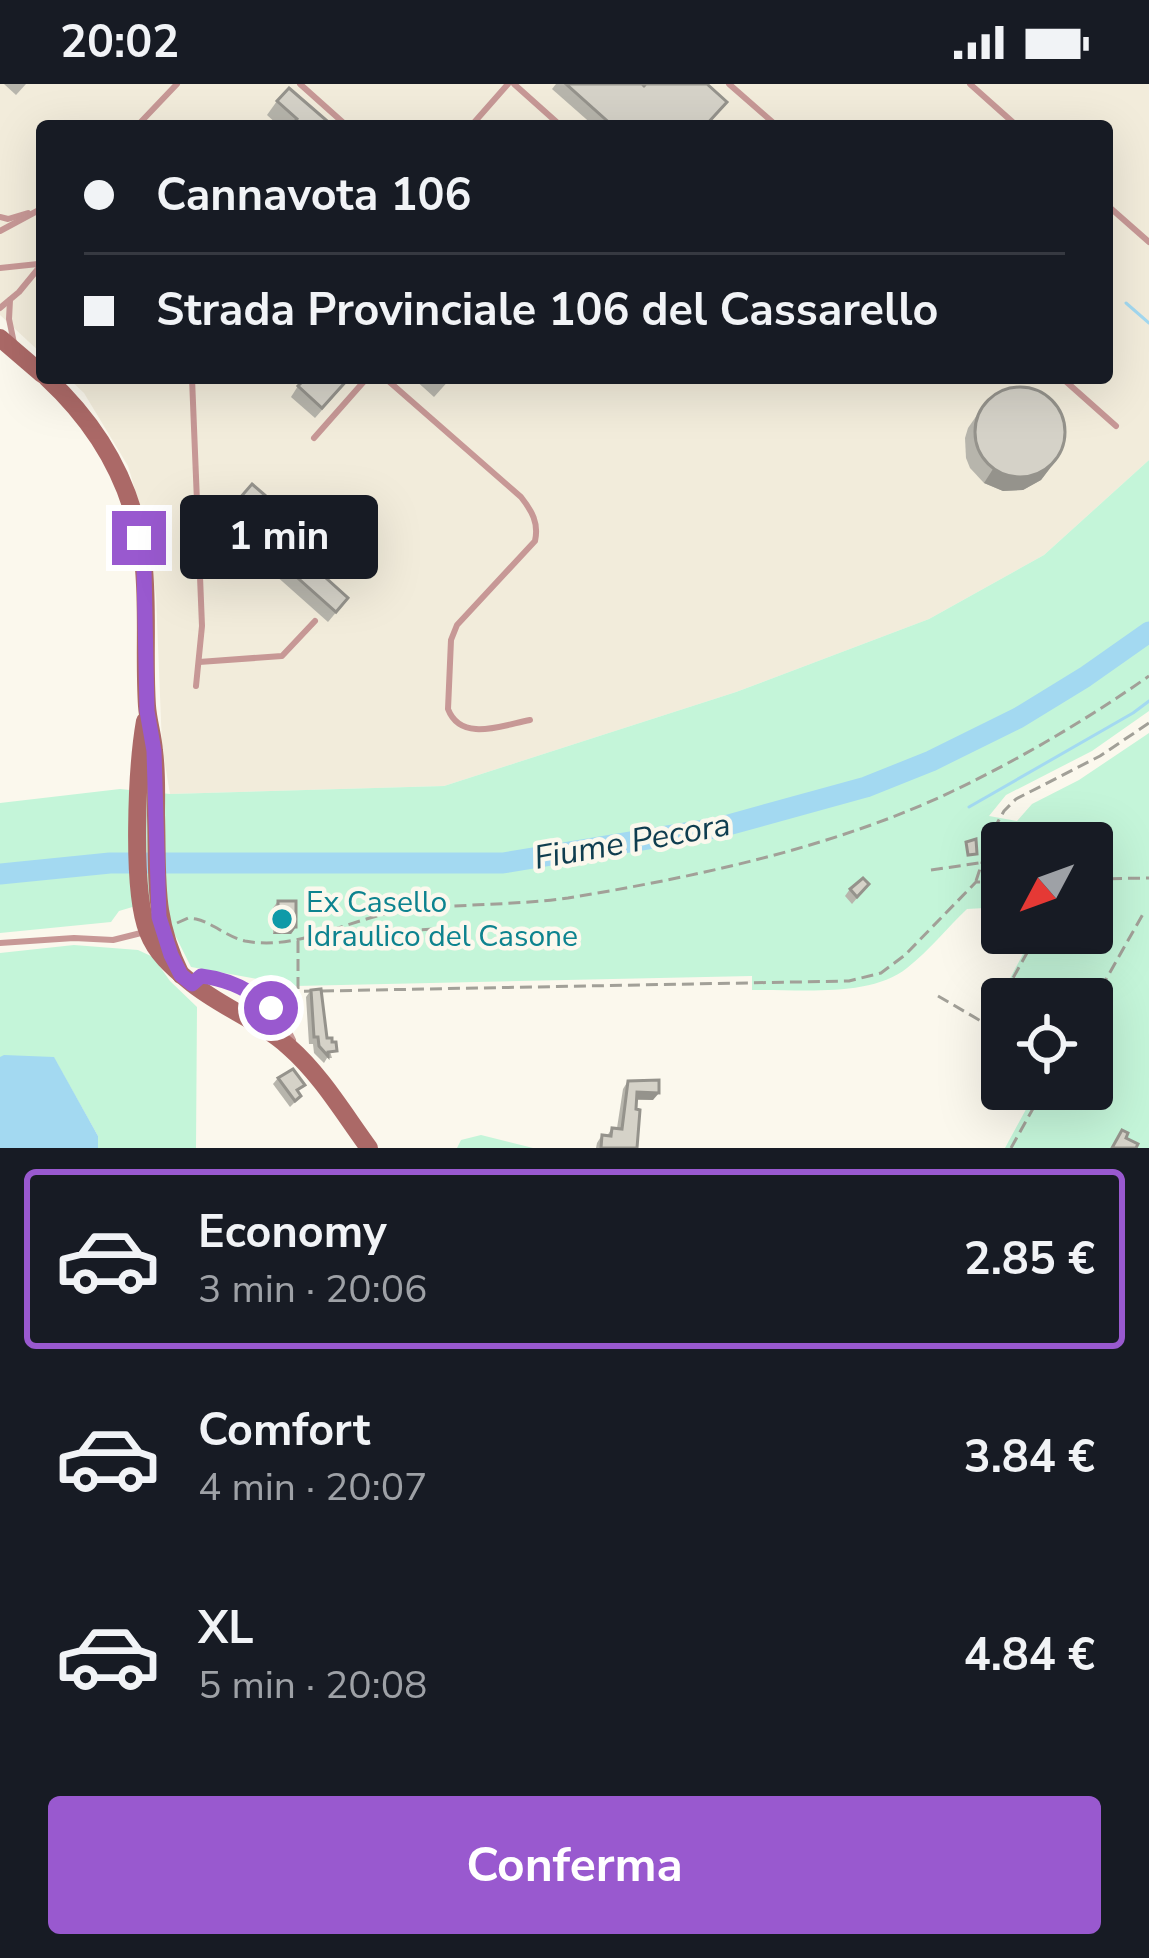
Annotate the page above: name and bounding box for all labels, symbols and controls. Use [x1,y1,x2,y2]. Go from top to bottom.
text: 20:02 [60,12,179,73]
text: Cannavota 106 [156,165,471,226]
text: Strada Provinciale 106 del Cassarello [156,280,938,341]
callout: 1 min [181,496,379,580]
text: 1 min [229,510,329,563]
route end [112,511,166,565]
water label: Fiume Pecora [531,802,734,881]
north arrow [981,822,1113,954]
map controls [981,822,1113,1110]
place label: Ex Casello Idraulico del Casone [306,882,578,957]
marker: Ex Casello Idraulico del Casone [269,906,295,932]
button: locate [981,978,1113,1110]
route start [244,981,298,1035]
text: Economy [198,1202,387,1263]
icon: car [54,1205,162,1313]
text: 2.85 € [964,1229,1095,1290]
text: 3 min · 20:06 [198,1263,427,1316]
text: Comfort [198,1400,370,1461]
icon: car [54,1403,162,1511]
text: 3.84 € [964,1427,1095,1488]
text: 4 min · 20:07 [198,1461,427,1514]
text: XL [198,1598,254,1659]
icon: car [54,1601,162,1709]
text: 4.84 € [964,1625,1095,1686]
text: 5 min · 20:08 [198,1659,427,1712]
button: Conferma [48,1796,1101,1934]

